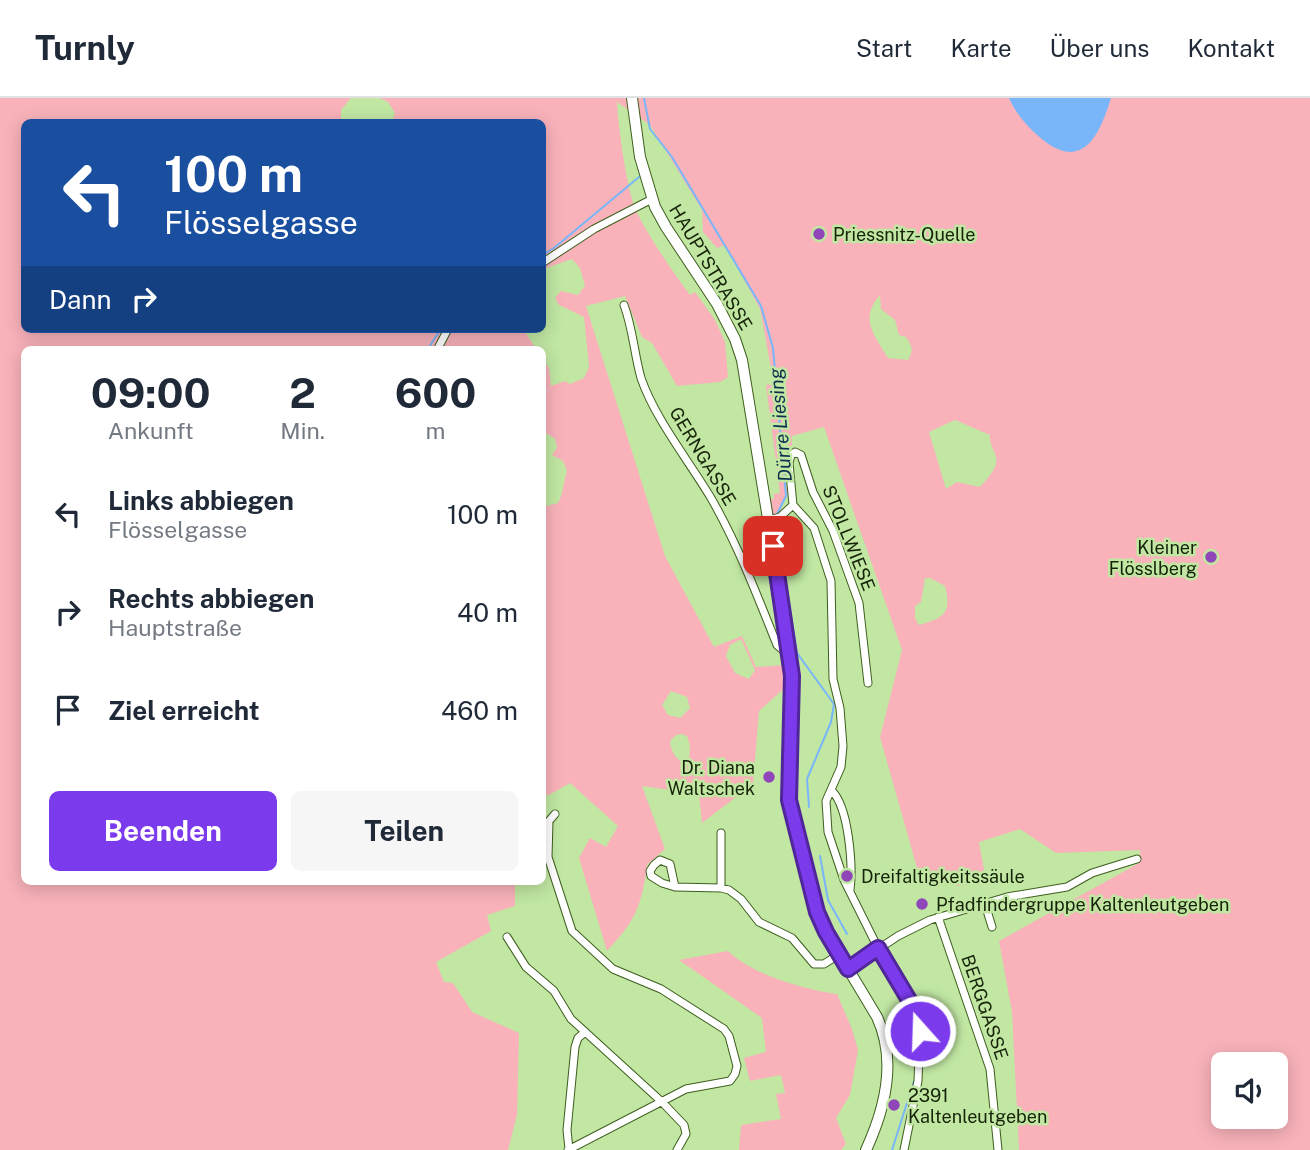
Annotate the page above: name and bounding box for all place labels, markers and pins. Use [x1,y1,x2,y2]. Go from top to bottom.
place label: Priessnitz-Quelle [833,224,975,245]
marker: Priessnitz-Quelle [811,226,827,242]
pin [743,516,803,576]
place label: Kleiner Flösslberg [1109,537,1197,579]
marker: Kleiner Flösslberg [1203,549,1219,565]
place label: Dr. Diana Waltschek [667,757,755,799]
marker: Dr. Diana Waltschek [761,769,777,785]
place label: Dreifaltigkeitssäule [861,866,1025,887]
marker: Dreifaltigkeitssäule [839,868,855,884]
place label: Pfadfindergruppe Kaltenleutgeben [936,894,1229,915]
marker: Pfadfindergruppe Kaltenleutgeben [914,896,930,912]
place label: 2391 Kaltenleutgeben [908,1085,1047,1127]
marker: 2391 Kaltenleutgeben [886,1097,902,1113]

